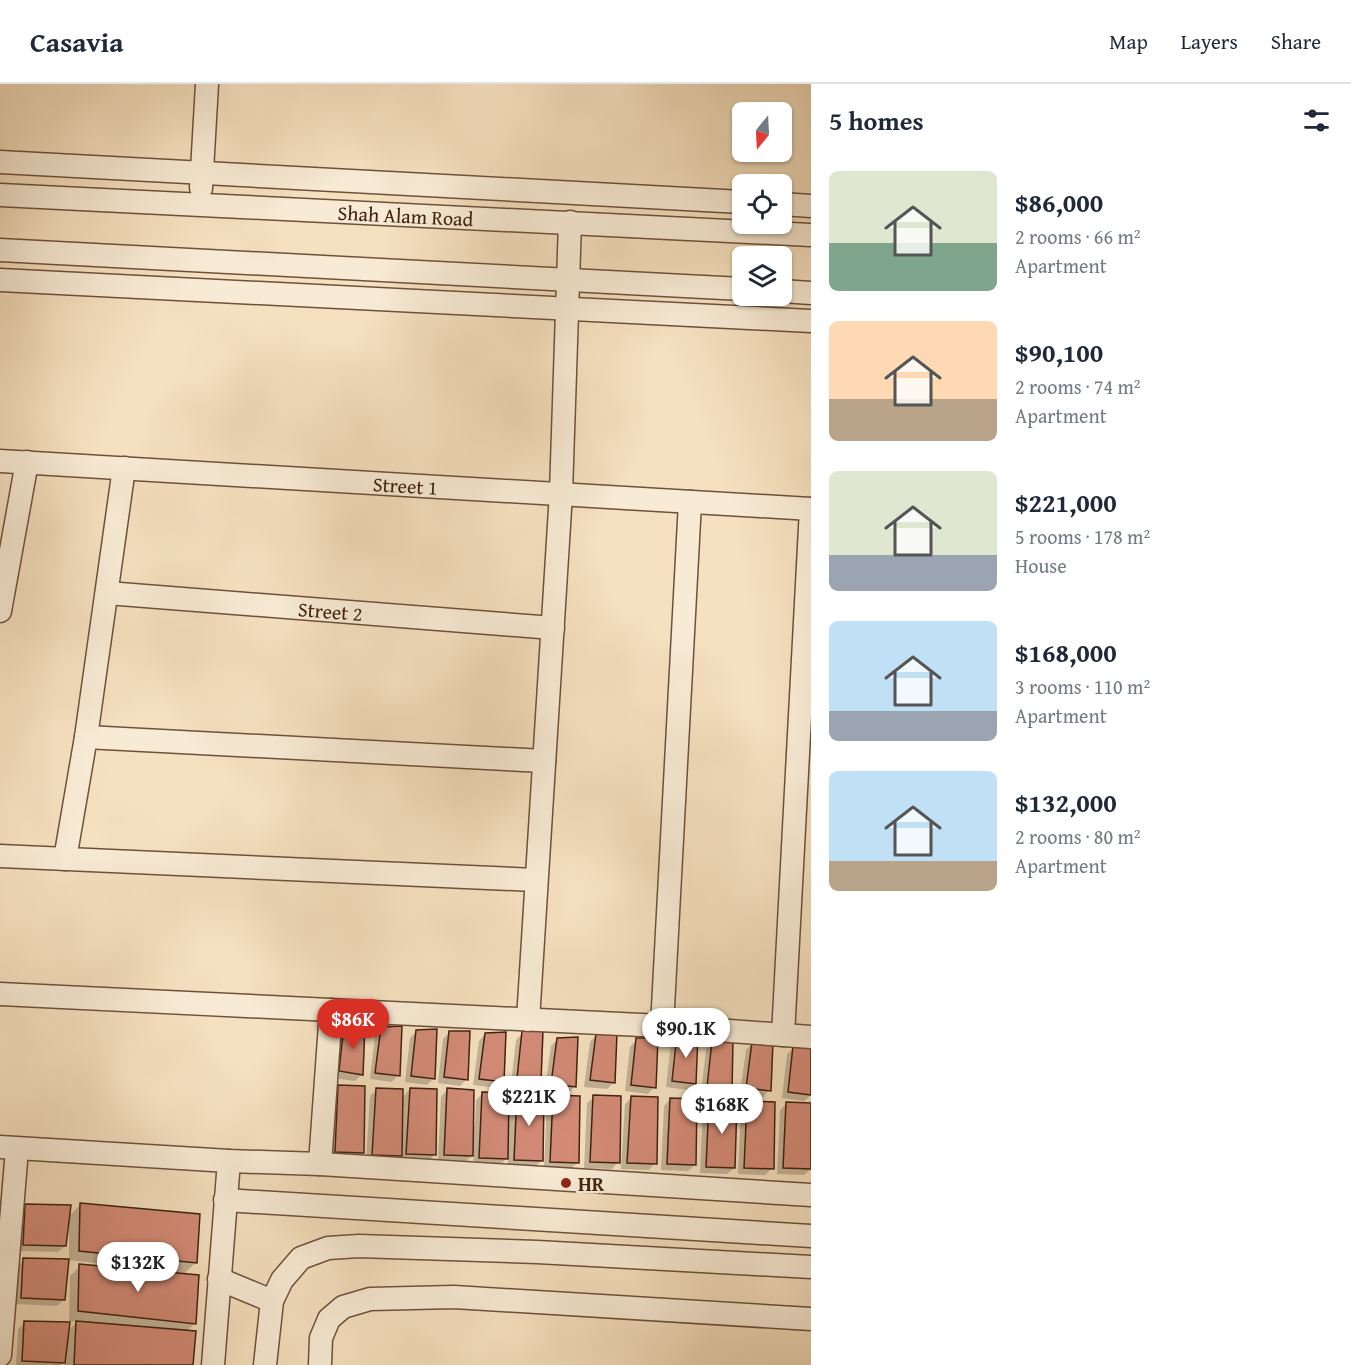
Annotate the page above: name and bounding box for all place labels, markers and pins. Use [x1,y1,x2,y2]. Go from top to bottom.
pin: $86K [317,999,389,1050]
pin: $90.1K [637,1008,735,1059]
pin: $221K [487,1076,571,1127]
pin: $168K [680,1084,764,1135]
place label: HR [578,1169,605,1198]
marker: HR [559,1176,573,1190]
pin: $132K [96,1242,180,1293]

